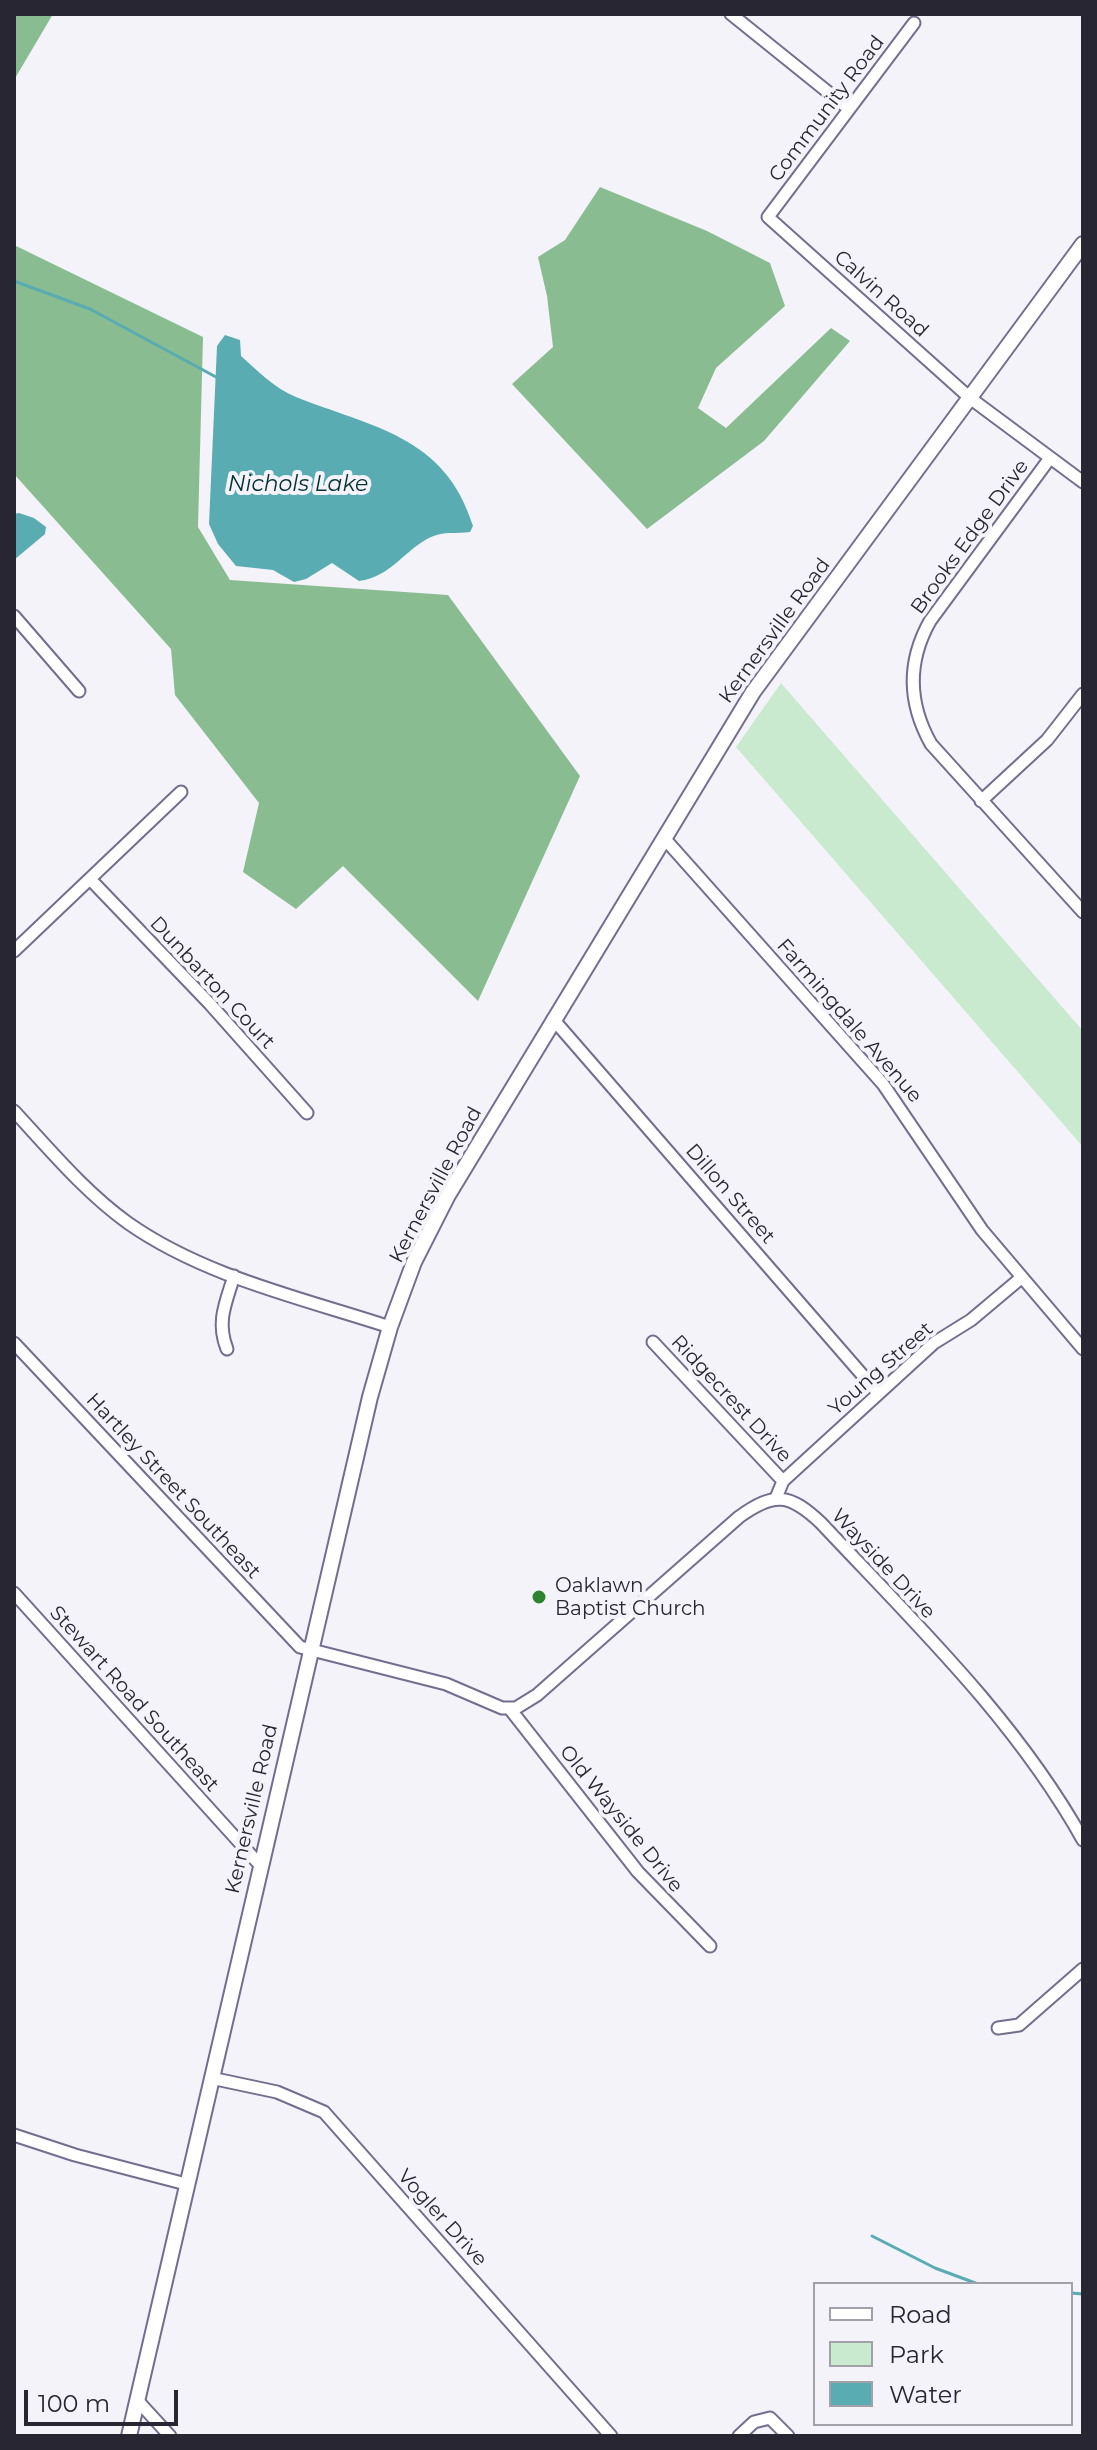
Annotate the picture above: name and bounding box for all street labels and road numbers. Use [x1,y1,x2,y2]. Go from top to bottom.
street label: Community Road [764,31,890,187]
street label: Calvin Road [829,245,933,343]
street label: Brooks Edge Drive [906,455,1034,619]
street label: Kernersville Road [714,554,836,708]
street label: Dunbarton Court [144,912,280,1054]
street label: Farmingdale Avenue [771,934,927,1108]
street label: Kernersville Road [385,1103,487,1267]
street label: Dillon Street [680,1139,780,1249]
street label: Young Street [824,1317,938,1421]
street label: Ridgecrest Drive [666,1330,796,1468]
street label: Hartley Street Southeast [81,1388,265,1584]
street label: Wayside Drive [826,1504,940,1624]
street label: Stewart Road Southeast [44,1601,224,1797]
street label: Kernersville Road [221,1722,283,1896]
street label: Old Wayside Drive [554,1740,688,1898]
street label: Vogler Drive [392,2165,492,2271]

